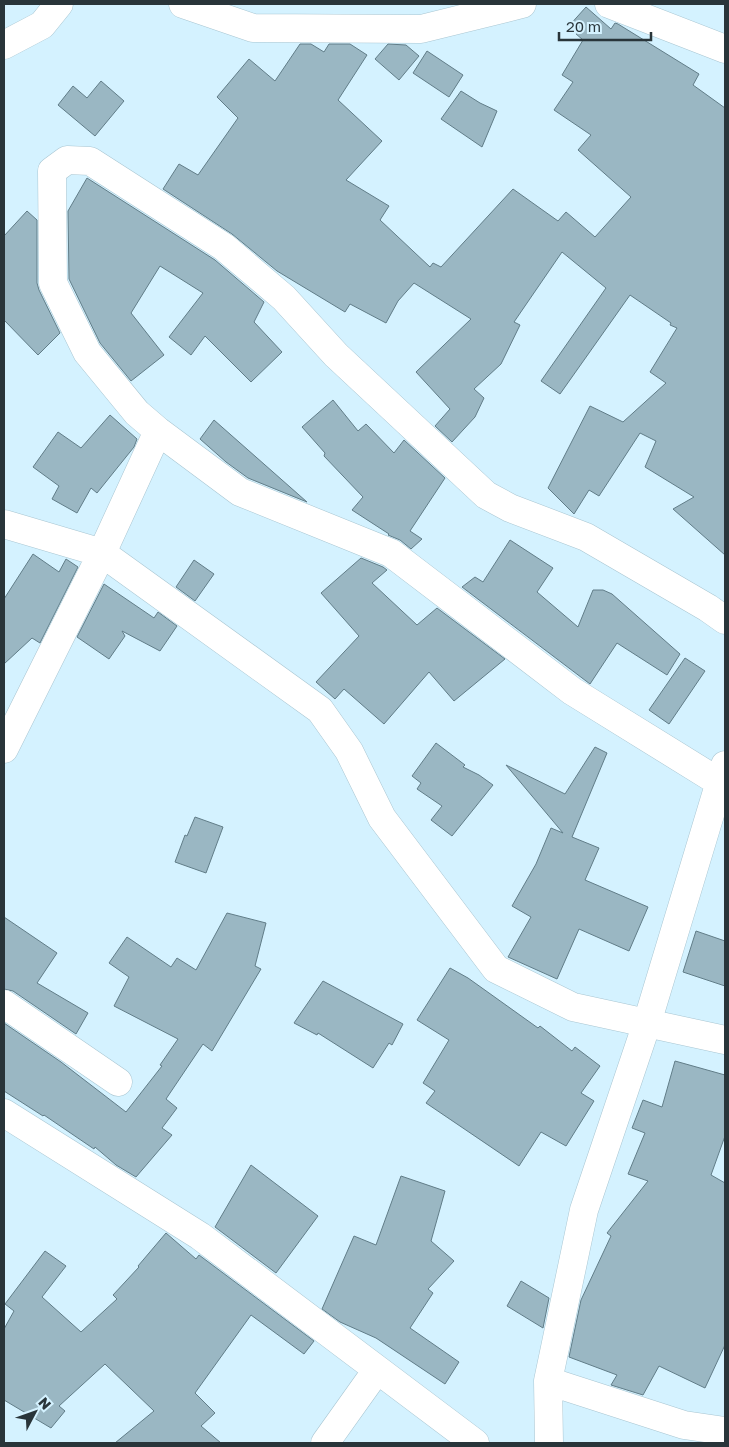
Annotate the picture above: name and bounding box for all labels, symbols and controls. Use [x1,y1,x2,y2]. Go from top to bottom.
scale bar [559,10,652,42]
text: 20 m [566,17,601,35]
north arrow [10,1387,60,1437]
text: N [35,1394,55,1413]

